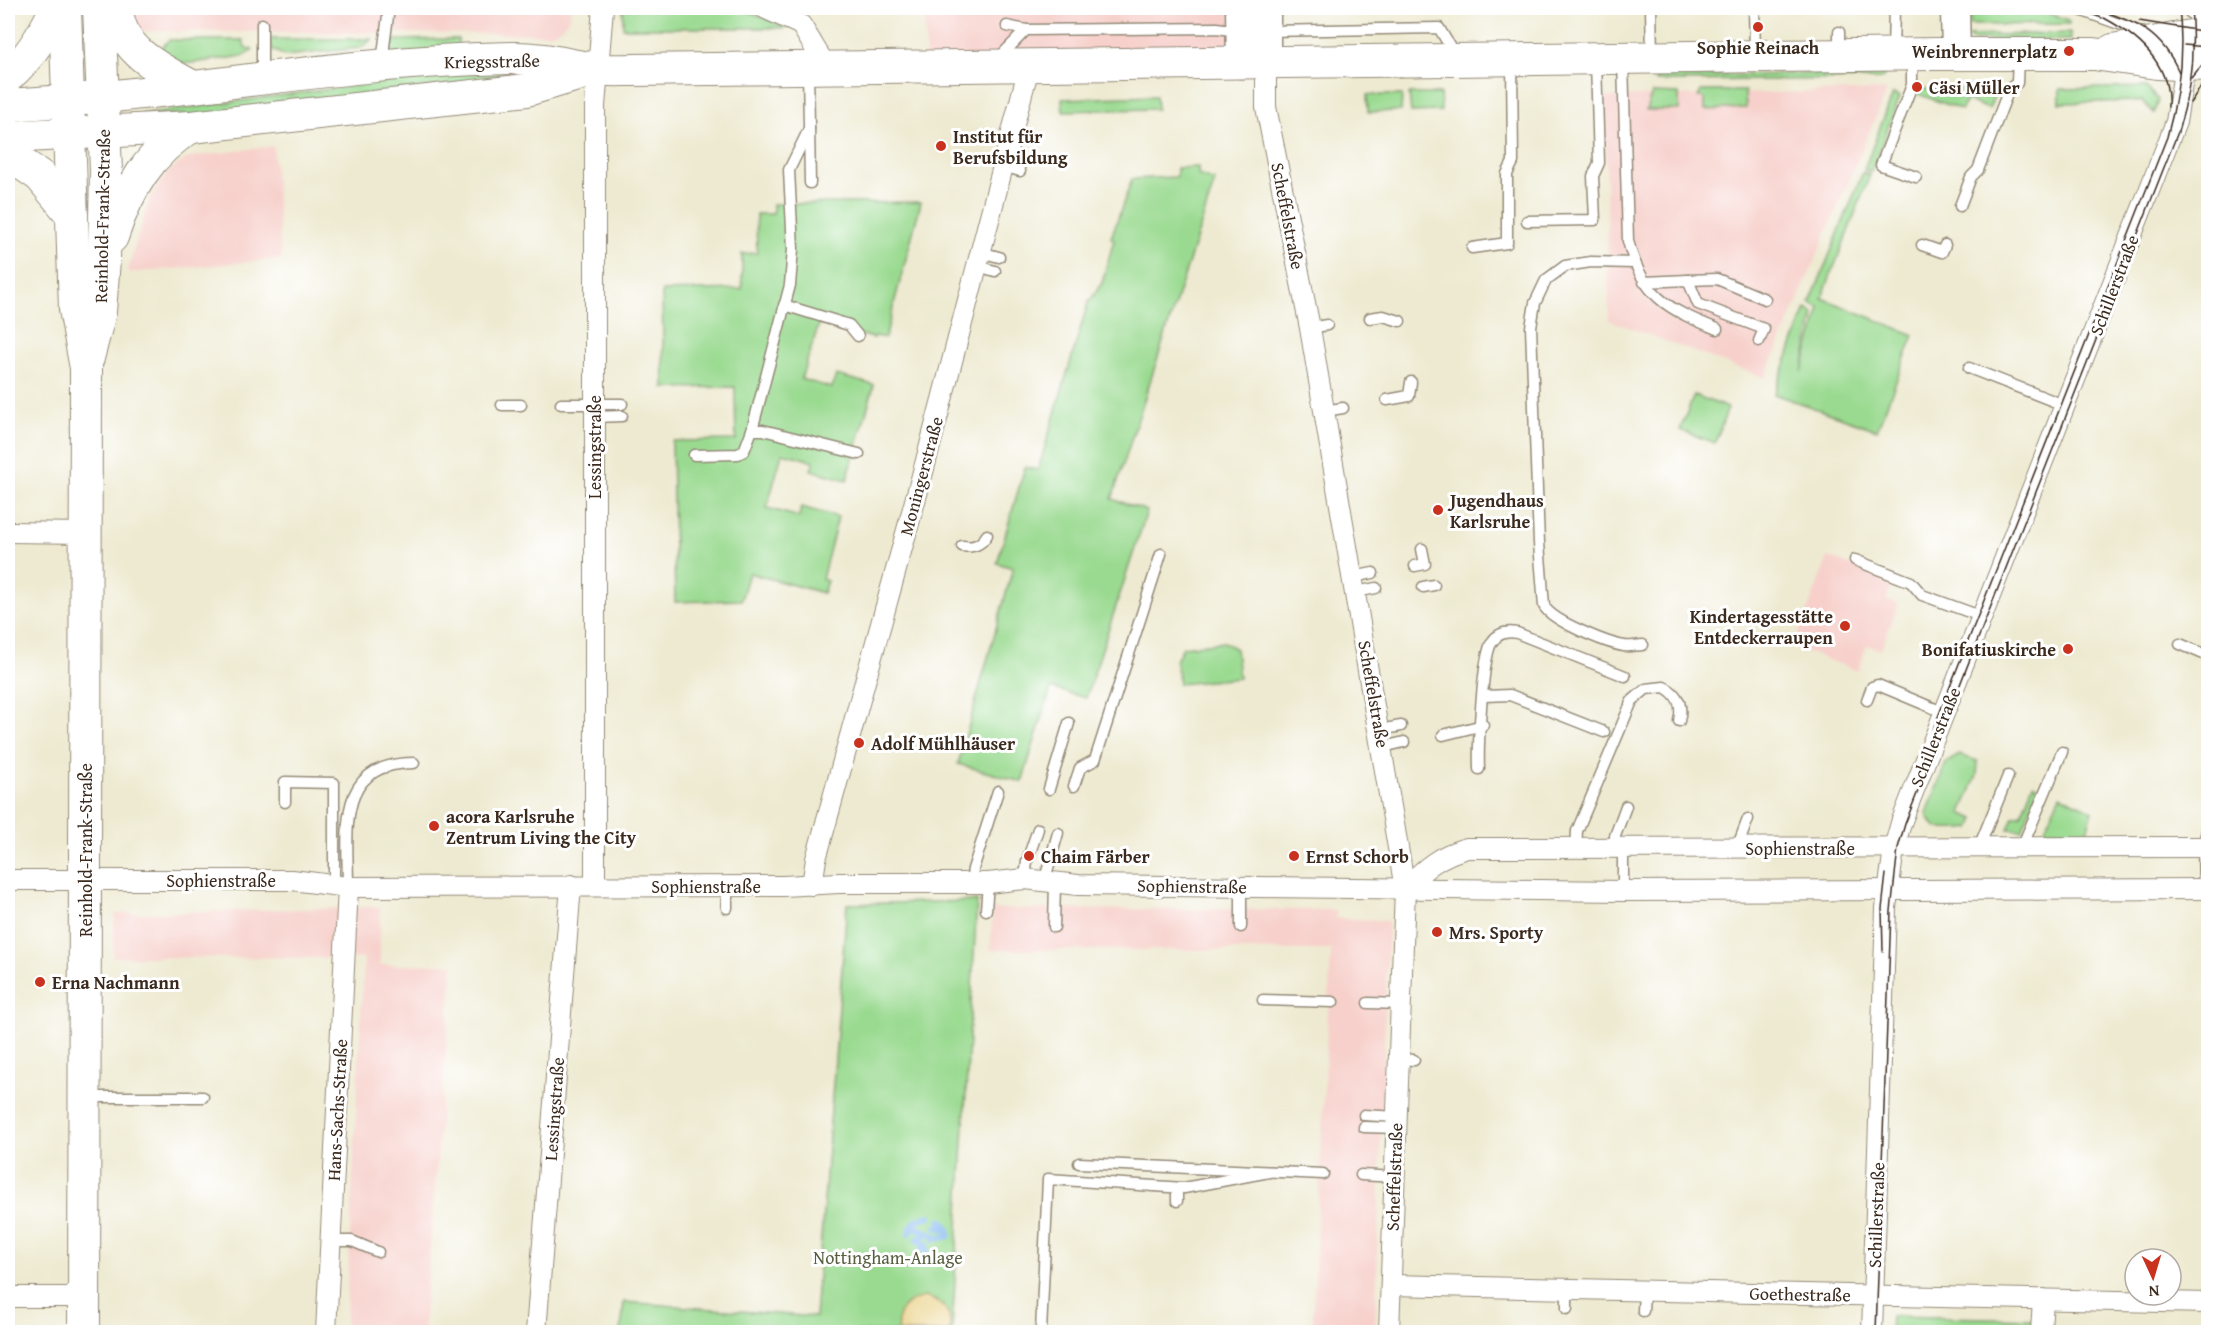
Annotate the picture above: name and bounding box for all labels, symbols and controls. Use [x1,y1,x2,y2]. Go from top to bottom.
marker: Sophie Reinach [1751,20,1765,34]
place label: Sophie Reinach [1697,34,1820,61]
place label: Weinbrennerplatz [1912,38,2057,65]
marker: Weinbrennerplatz [2062,44,2076,58]
street label: Kriegsstraße [444,47,540,75]
place label: Cäsi Müller [1929,74,2020,101]
marker: Cäsi Müller [1910,80,1924,94]
place label: Institut für Berufsbildung [953,123,1068,171]
street label: Reinhold-Frank-Straße [87,129,117,303]
marker: Institut für Berufsbildung [934,139,948,153]
street label: Scheffelstraße [1264,160,1312,272]
street label: Schillerstraße [2082,231,2146,339]
street label: Lessingstraße [581,395,608,499]
street label: Moningerstraße [892,413,950,539]
place label: Jugendhaus Karlsruhe [1447,487,1544,535]
marker: Jugendhaus Karlsruhe [1431,503,1445,517]
place label: Kindertagesstätte Entdeckerraupen [1690,603,1833,651]
marker: Kindertagesstätte Entdeckerraupen [1838,619,1852,633]
place label: Bonifatiuskirche [1922,636,2056,663]
street label: Scheffelstraße [1351,638,1397,750]
marker: Bonifatiuskirche [2061,642,2075,656]
street label: Schillerstraße [1903,683,1967,791]
place label: Adolf Mühlhäuser [871,730,1016,757]
marker: Adolf Mühlhäuser [852,736,866,750]
street label: Reinhold-Frank-Straße [72,763,99,937]
place label: acora Karlsruhe Zentrum Living the City [446,803,637,851]
marker: acora Karlsruhe Zentrum Living the City [427,819,441,833]
street label: Sophienstraße [1745,835,1855,862]
place label: Chaim Färber [1041,843,1151,870]
place label: Ernst Schorb [1306,843,1409,870]
marker: Chaim Färber [1022,849,1036,863]
marker: Ernst Schorb [1287,849,1301,863]
street label: Sophienstraße [166,867,276,894]
street label: Sophienstraße [1137,872,1247,900]
street label: Sophienstraße [651,873,761,900]
place label: Mrs. Sporty [1449,919,1544,946]
marker: Mrs. Sporty [1430,925,1444,939]
place label: Erna Nachmann [52,969,180,996]
marker: Erna Nachmann [33,975,47,989]
street label: Hans-Sachs-Straße [320,1038,354,1182]
street label: Lessingstraße [537,1056,571,1162]
street label: Scheffelstraße [1379,1122,1409,1232]
street label: Schillerstraße [1861,1162,1891,1268]
park label: Nottingham-Anlage [813,1244,963,1271]
north arrow [2123,1247,2183,1307]
street label: Goethestraße [1749,1280,1851,1308]
text: N [2148,1280,2160,1304]

